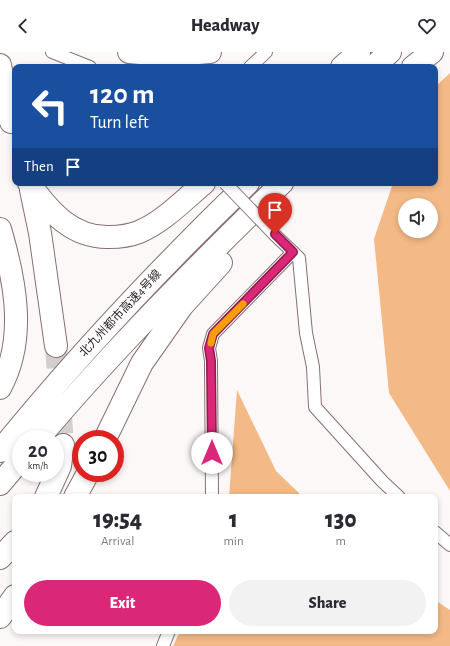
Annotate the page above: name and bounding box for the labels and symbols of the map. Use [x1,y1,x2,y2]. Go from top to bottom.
pin [258,193,292,234]
street label: 北九州都市高速4号線 [76,267,163,359]
speed limit sign: 30 [72,430,124,482]
position arrow [191,432,233,474]

